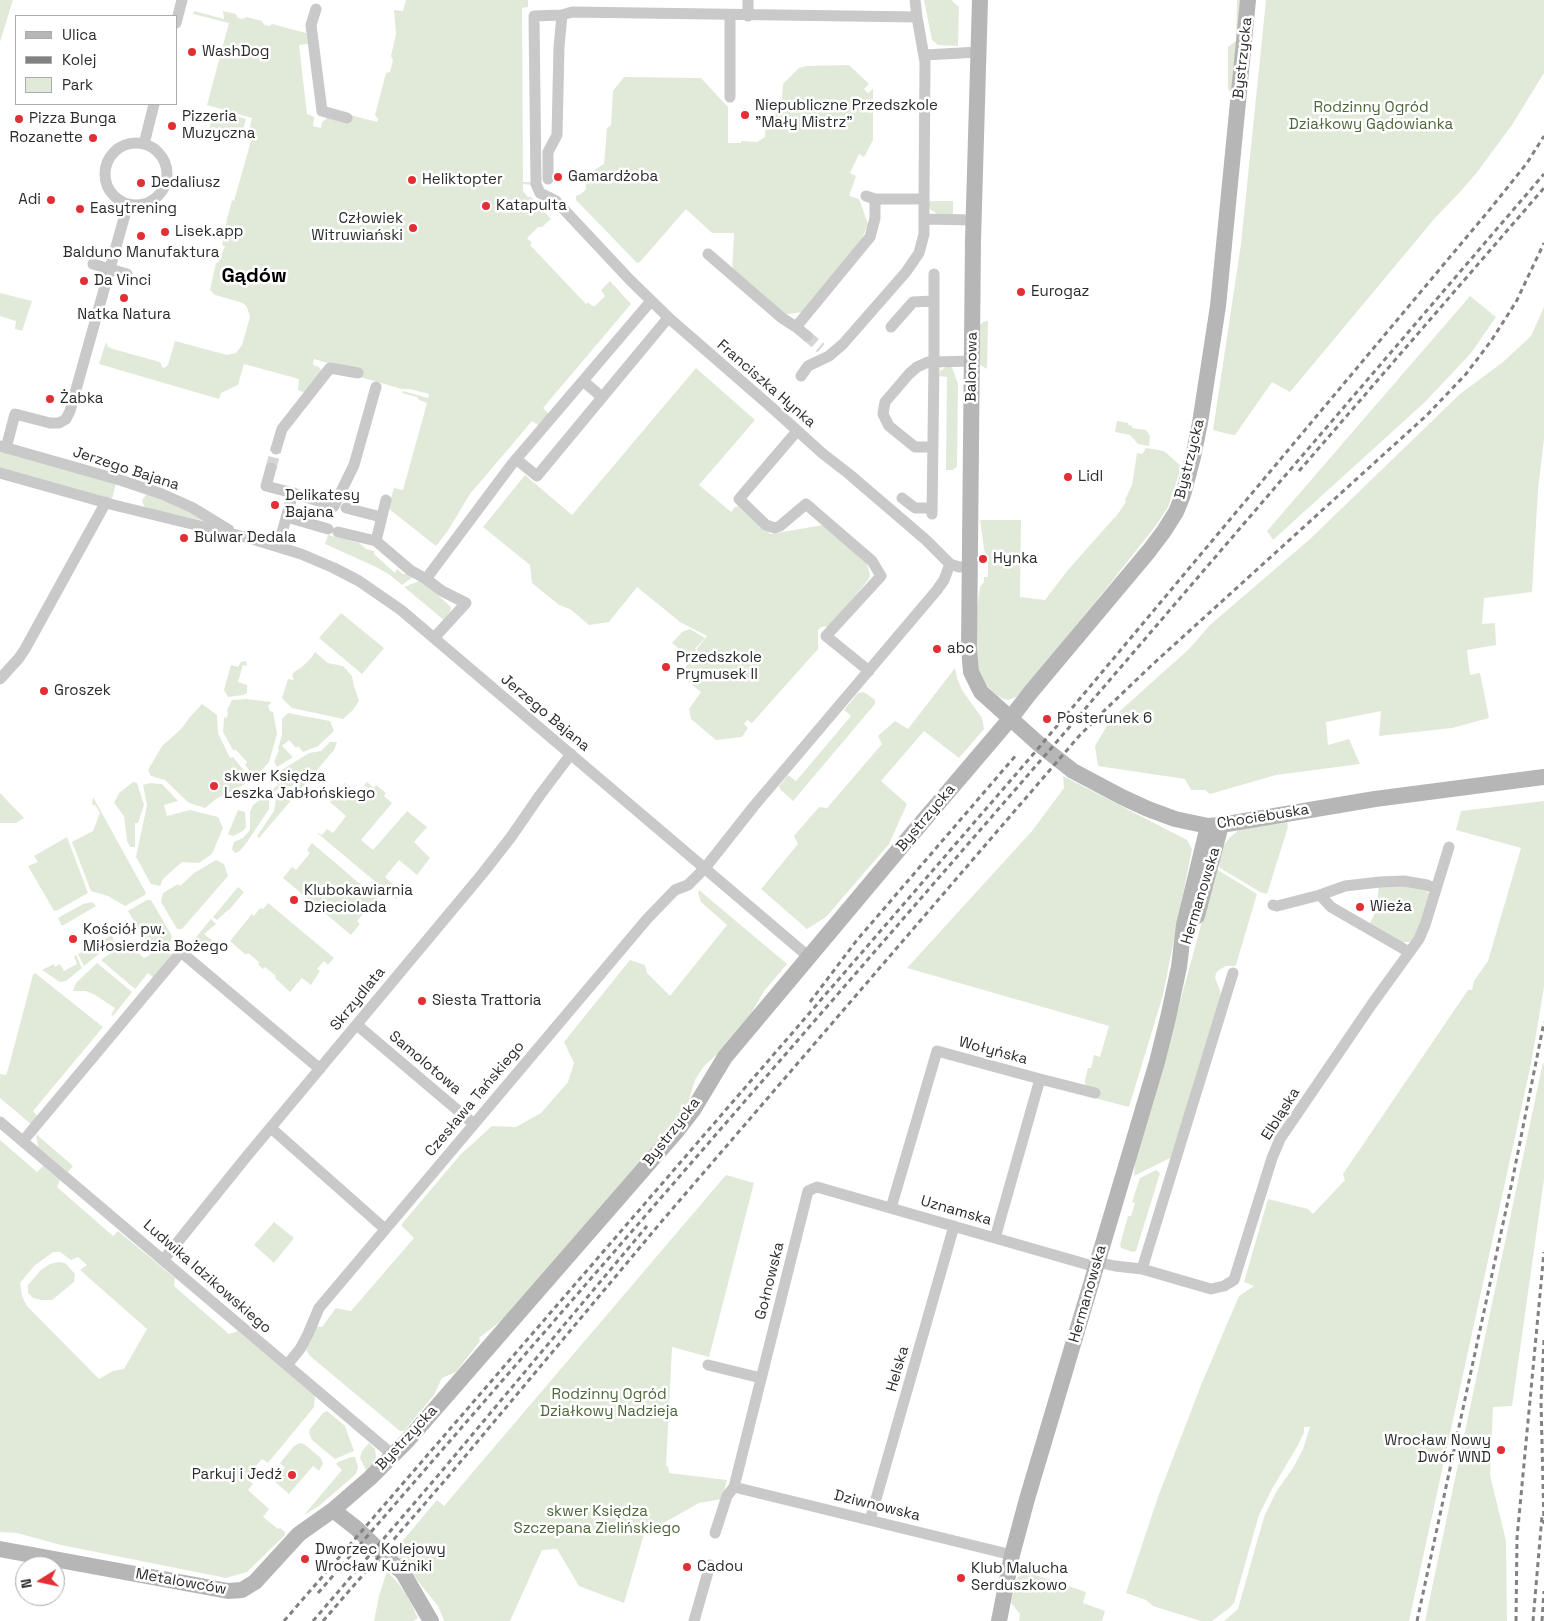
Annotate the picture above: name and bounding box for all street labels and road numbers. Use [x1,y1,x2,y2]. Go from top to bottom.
street label: Bystrzycka [1230,16,1256,100]
street label: Balonowa [962,332,982,402]
street label: Franciszka Hynka [713,336,819,432]
street label: Bystrzycka [1171,417,1209,501]
street label: Jerzego Bajana [70,443,182,495]
street label: Jerzego Bajana [497,670,593,756]
street label: Bystrzycka [893,781,959,855]
street label: Chociebuska [1216,801,1310,833]
street label: Hermanowska [1178,845,1224,947]
street label: Skrzydlata [327,963,389,1035]
street label: Samolotowa [385,1028,465,1098]
street label: Wołyńska [957,1033,1029,1069]
street label: Czesława Tańskiego [421,1038,529,1160]
street label: Elbląska [1258,1084,1304,1144]
street label: Bystrzycka [640,1094,704,1170]
street label: Uznamska [918,1192,994,1230]
street label: Ludwika Idzikowskiego [139,1216,275,1338]
street label: Gołnowska [752,1240,788,1322]
street label: Hermanowska [1065,1243,1111,1345]
street label: Helska [883,1344,913,1394]
street label: Bystrzycka [372,1402,442,1474]
street label: Dziwnowska [832,1487,922,1525]
street label: Metalowców [134,1565,228,1599]

